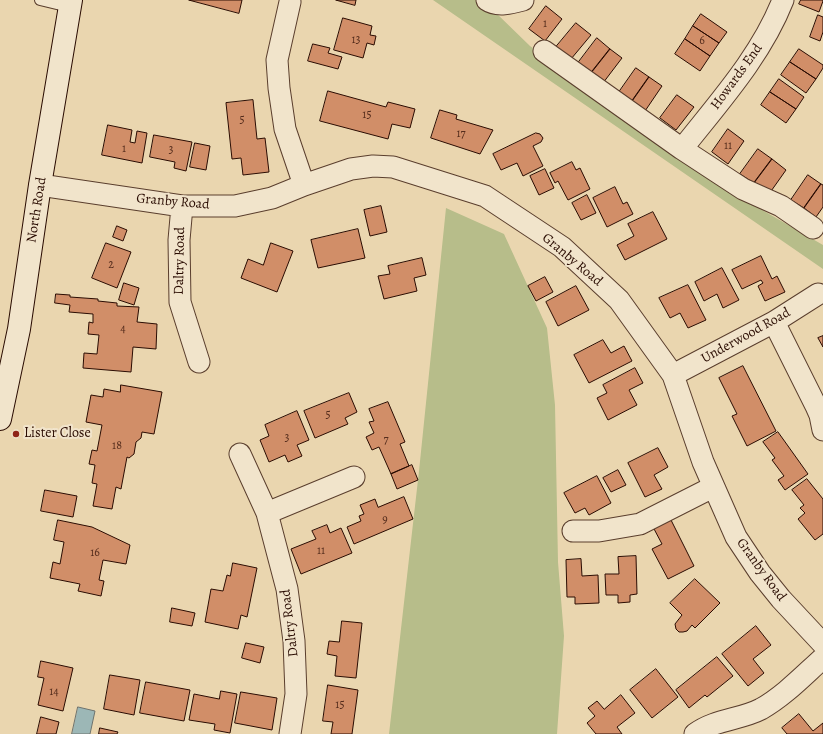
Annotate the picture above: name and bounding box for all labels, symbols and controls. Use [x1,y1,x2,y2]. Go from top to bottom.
house number: 1 [543,17,547,31]
house number: 13 [351,33,361,47]
house number: 6 [699,34,705,48]
street label: Howards End [707,41,767,113]
house number: 15 [362,108,372,122]
house number: 5 [239,113,245,127]
house number: 17 [456,127,466,141]
house number: 11 [724,139,732,153]
house number: 1 [122,142,126,156]
house number: 3 [169,143,173,157]
street label: North Road [24,176,50,244]
street label: Granby Road [136,190,210,214]
street label: Daltry Road [171,227,189,295]
street label: Granby Road [538,230,606,290]
house number: 2 [108,258,114,272]
street label: Underwood Road [698,305,794,367]
house number: 4 [120,322,126,336]
house number: 5 [325,408,331,422]
place label: Lister Close [24,426,91,442]
marker: Lister Close [11,429,21,439]
house number: 3 [285,431,289,445]
house number: 7 [383,433,389,447]
house number: 18 [112,439,122,453]
house number: 9 [382,513,388,527]
street label: Granby Road [733,535,789,605]
house number: 11 [317,544,325,558]
house number: 16 [90,546,100,560]
street label: Daltry Road [278,588,302,658]
house number: 14 [49,685,59,699]
house number: 15 [335,698,345,712]

